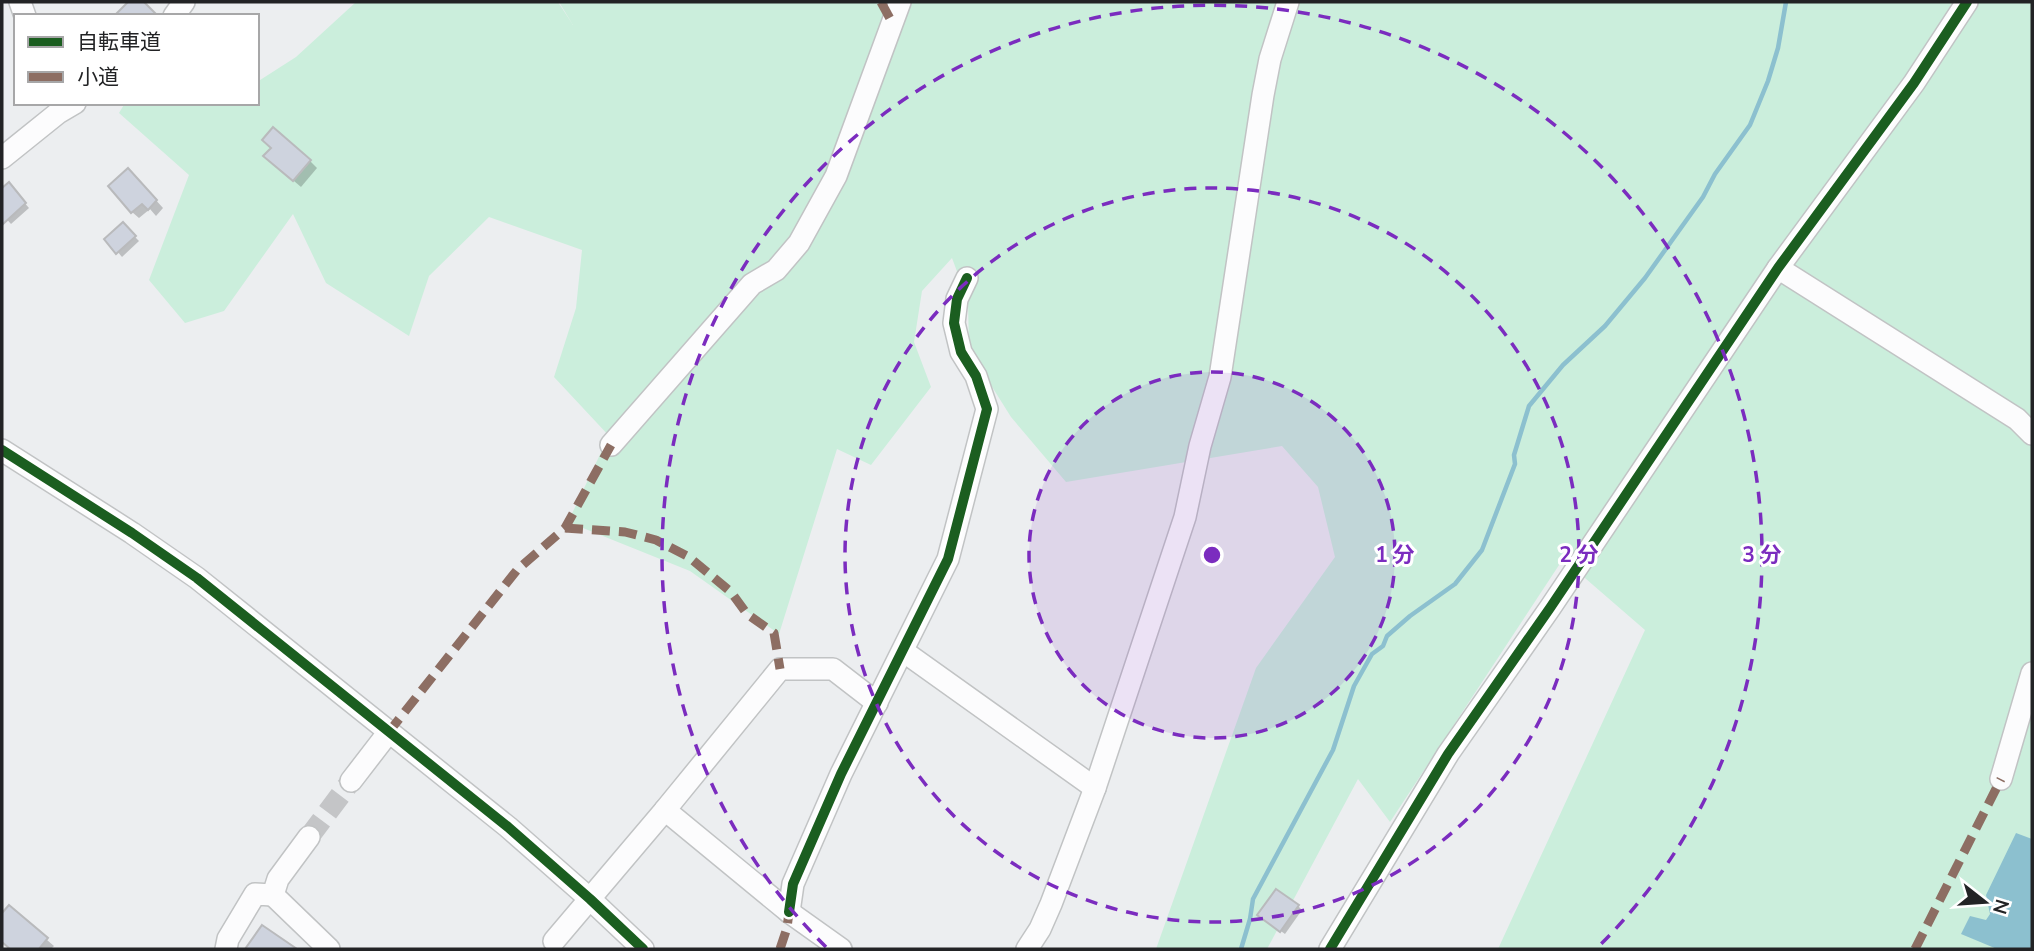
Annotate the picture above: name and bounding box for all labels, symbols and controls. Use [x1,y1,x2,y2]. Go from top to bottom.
legend [14,14,259,105]
text: 自転車道 [77,28,161,56]
text: 小道 [77,63,119,91]
text: 1 分 [1375,541,1415,569]
text: 2 分 [1559,541,1599,569]
text: 3 分 [1742,541,1782,569]
centre of rings [1200,543,1224,567]
north arrow [1950,867,2020,937]
text: N [1986,896,2015,917]

